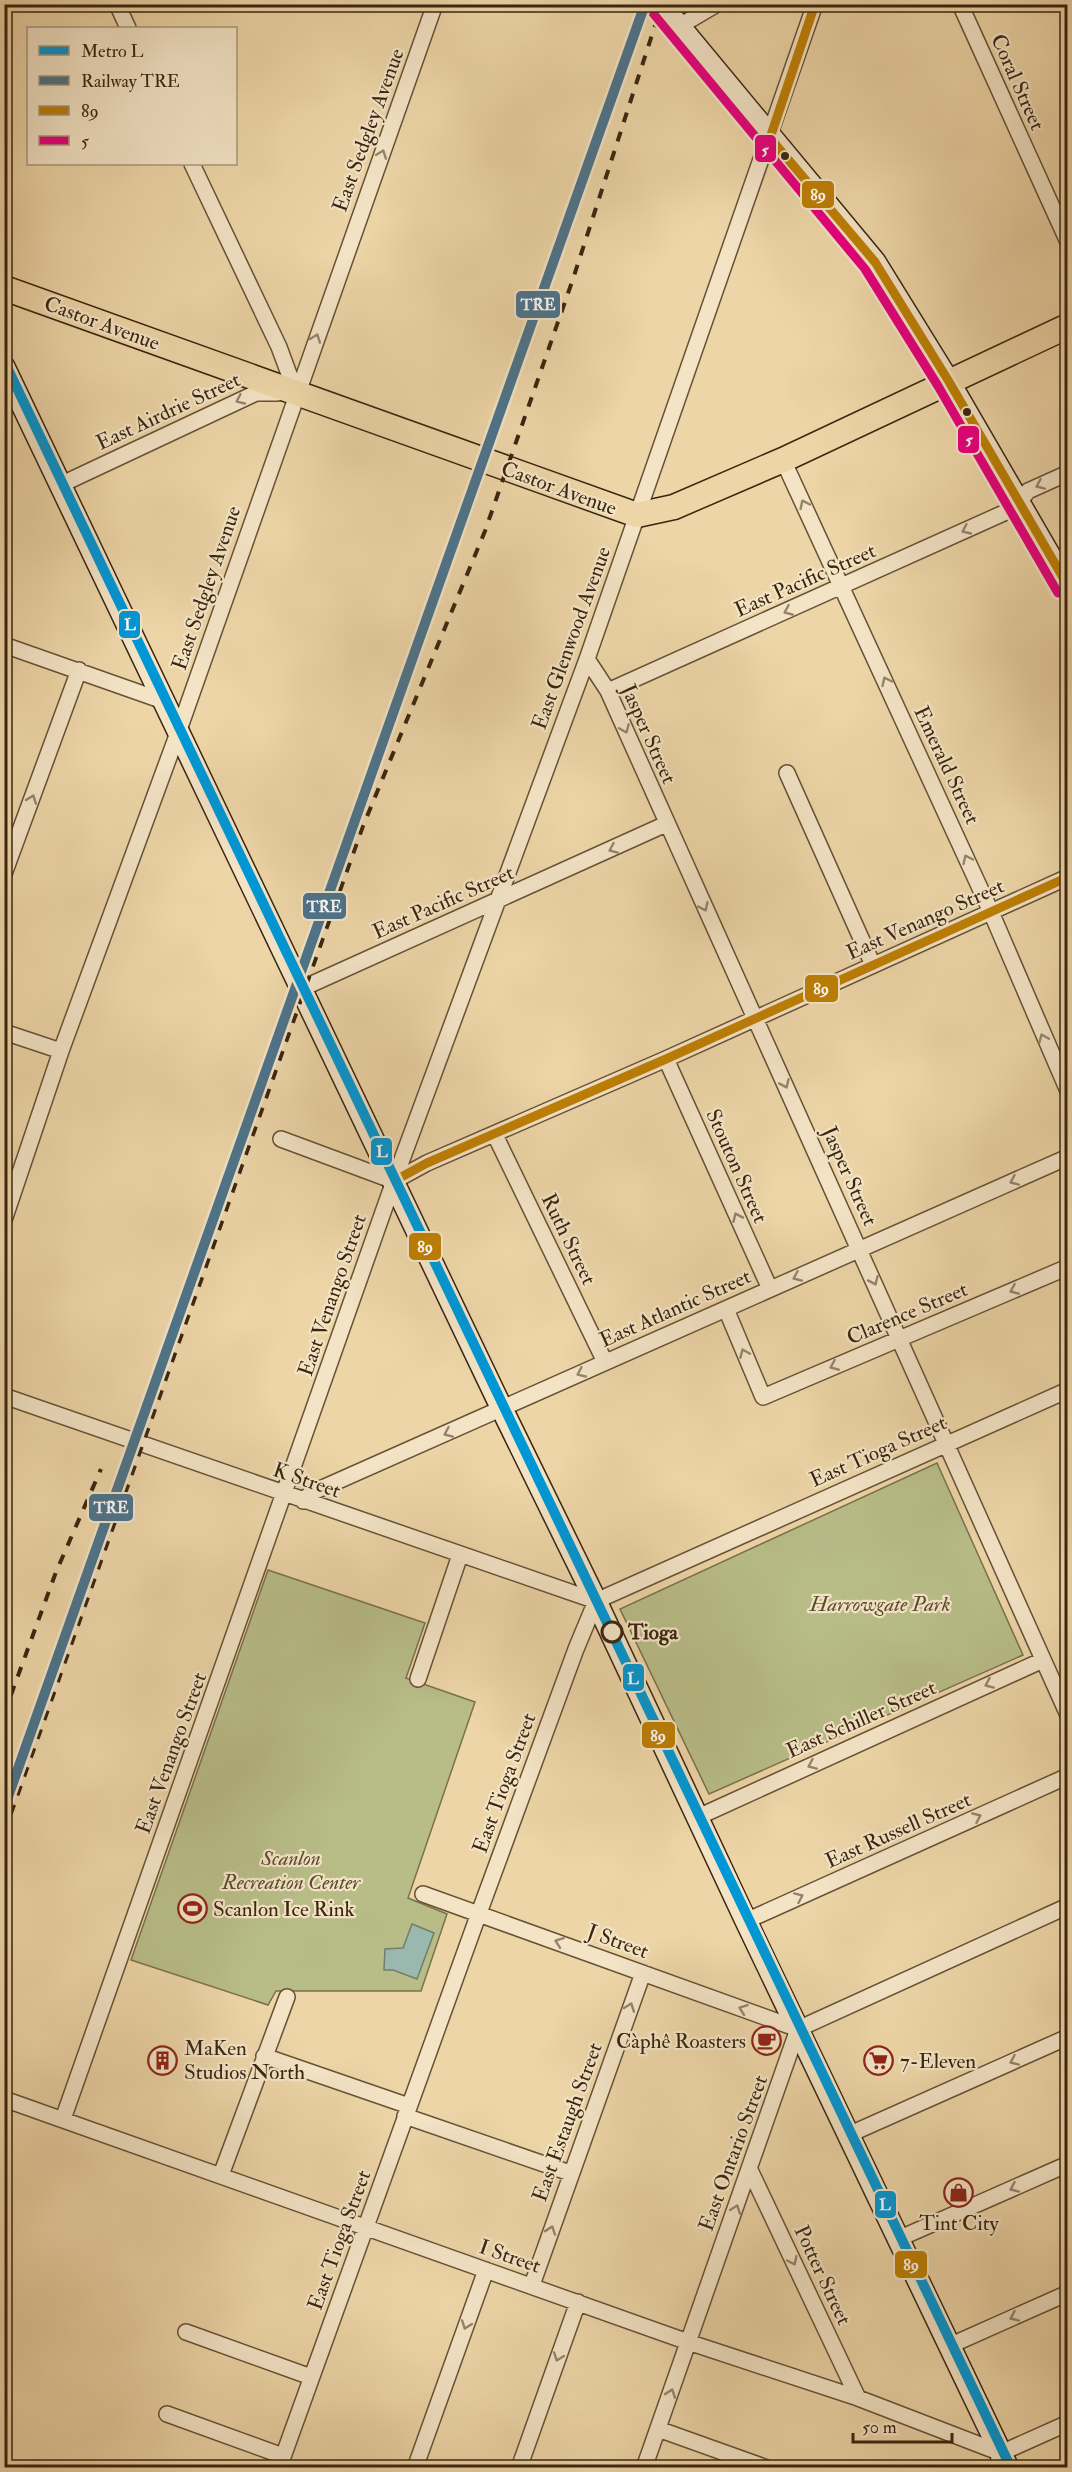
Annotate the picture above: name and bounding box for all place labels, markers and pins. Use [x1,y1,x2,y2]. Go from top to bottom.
unlabelled marker [779,150,791,162]
unlabelled marker [961,406,973,418]
place label: Tioga [627,1619,679,1646]
marker: Tioga [601,1621,623,1643]
sports icon: Scanlon Ice Rink [176,1893,208,1925]
place label: Scanlon Ice Rink [213,1896,355,1923]
cafe icon: Càphê Roasters [751,2025,783,2057]
place label: Càphê Roasters [616,2028,746,2055]
place label: MaKen Studios North [184,2035,305,2086]
building icon: MaKen Studios North [147,2044,179,2076]
supermarket icon: 7-Eleven [863,2045,895,2077]
place label: 7-Eleven [900,2048,976,2075]
shop icon: Tint City [943,2176,975,2208]
place label: Tint City [919,2210,1000,2237]

